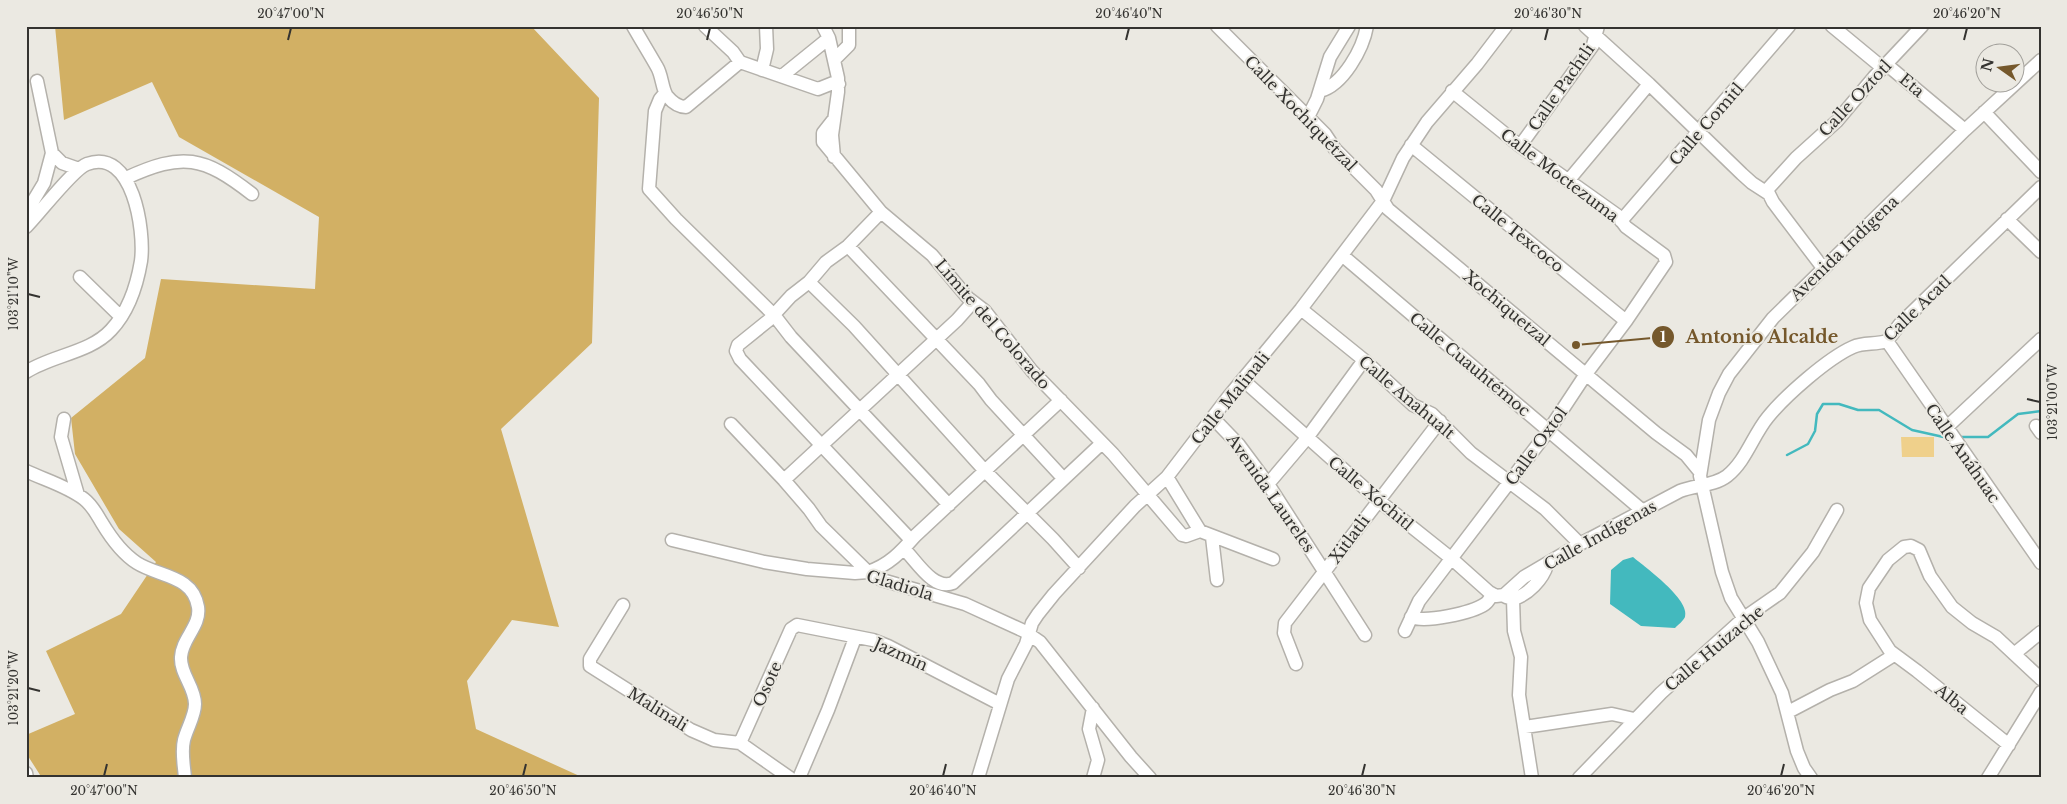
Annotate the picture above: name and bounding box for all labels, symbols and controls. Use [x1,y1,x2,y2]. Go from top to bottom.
text: 20°47'00"N [257,6,325,21]
text: 20°46'50"N [676,6,744,21]
text: 20°46'40"N [1095,6,1163,21]
text: 20°46'30"N [1514,6,1582,21]
text: 20°46'20"N [1933,6,2001,21]
street label: Calle Pachtli [1524,39,1599,134]
north arrow [1974,42,2024,92]
street label: Calle Xochiquétzal [1241,51,1361,175]
street label: Calle Oztotl [1814,56,1896,140]
text: N [1977,56,1998,73]
street label: Eta [1895,69,1929,101]
street label: Calle Comitl [1665,79,1747,169]
street label: Calle Moctezuma [1497,124,1623,226]
street label: Calle Texcoco [1468,190,1568,276]
street label: Avenida Indígena [1785,191,1902,306]
street label: Límite del Colorado [931,255,1055,393]
text: 103°21'10"W [6,257,21,331]
street label: Xochiquetzal [1459,266,1555,350]
street label: Calle Acatl [1879,271,1955,345]
street label: Calle Cuauhtémoc [1406,308,1535,421]
callout: Antonio Alcalde [1650,321,1849,354]
text: Antonio Alcalde [1685,326,1838,348]
text: 1 [1660,327,1667,346]
street label: Calle Malinali [1187,347,1274,448]
street label: Calle Anahualt [1355,351,1459,443]
text: 103°21'00"W [2045,363,2060,440]
street label: Calle Anáhuac [1921,399,2005,507]
street label: Calle Oxtol [1501,403,1571,489]
street label: Avenida Laureles [1222,429,1319,556]
street label: Calle Xóchitl [1324,452,1418,534]
street label: Calle Indígenas [1540,496,1660,574]
street label: Xitlatli [1324,510,1374,567]
street label: Gladiola [864,565,936,605]
street label: Calle Huizache [1660,601,1768,695]
street label: Jazmín [869,632,931,675]
text: 103°21'20"W [6,649,21,726]
street label: Osote [748,658,786,710]
street label: Alba [1931,679,1973,718]
street label: Malinali [624,683,692,736]
text: 20°47'00"N [70,783,138,798]
text: 20°46'50"N [489,783,557,798]
text: 20°46'40"N [909,783,977,798]
text: 20°46'30"N [1328,783,1396,798]
text: 20°46'20"N [1747,783,1815,798]

